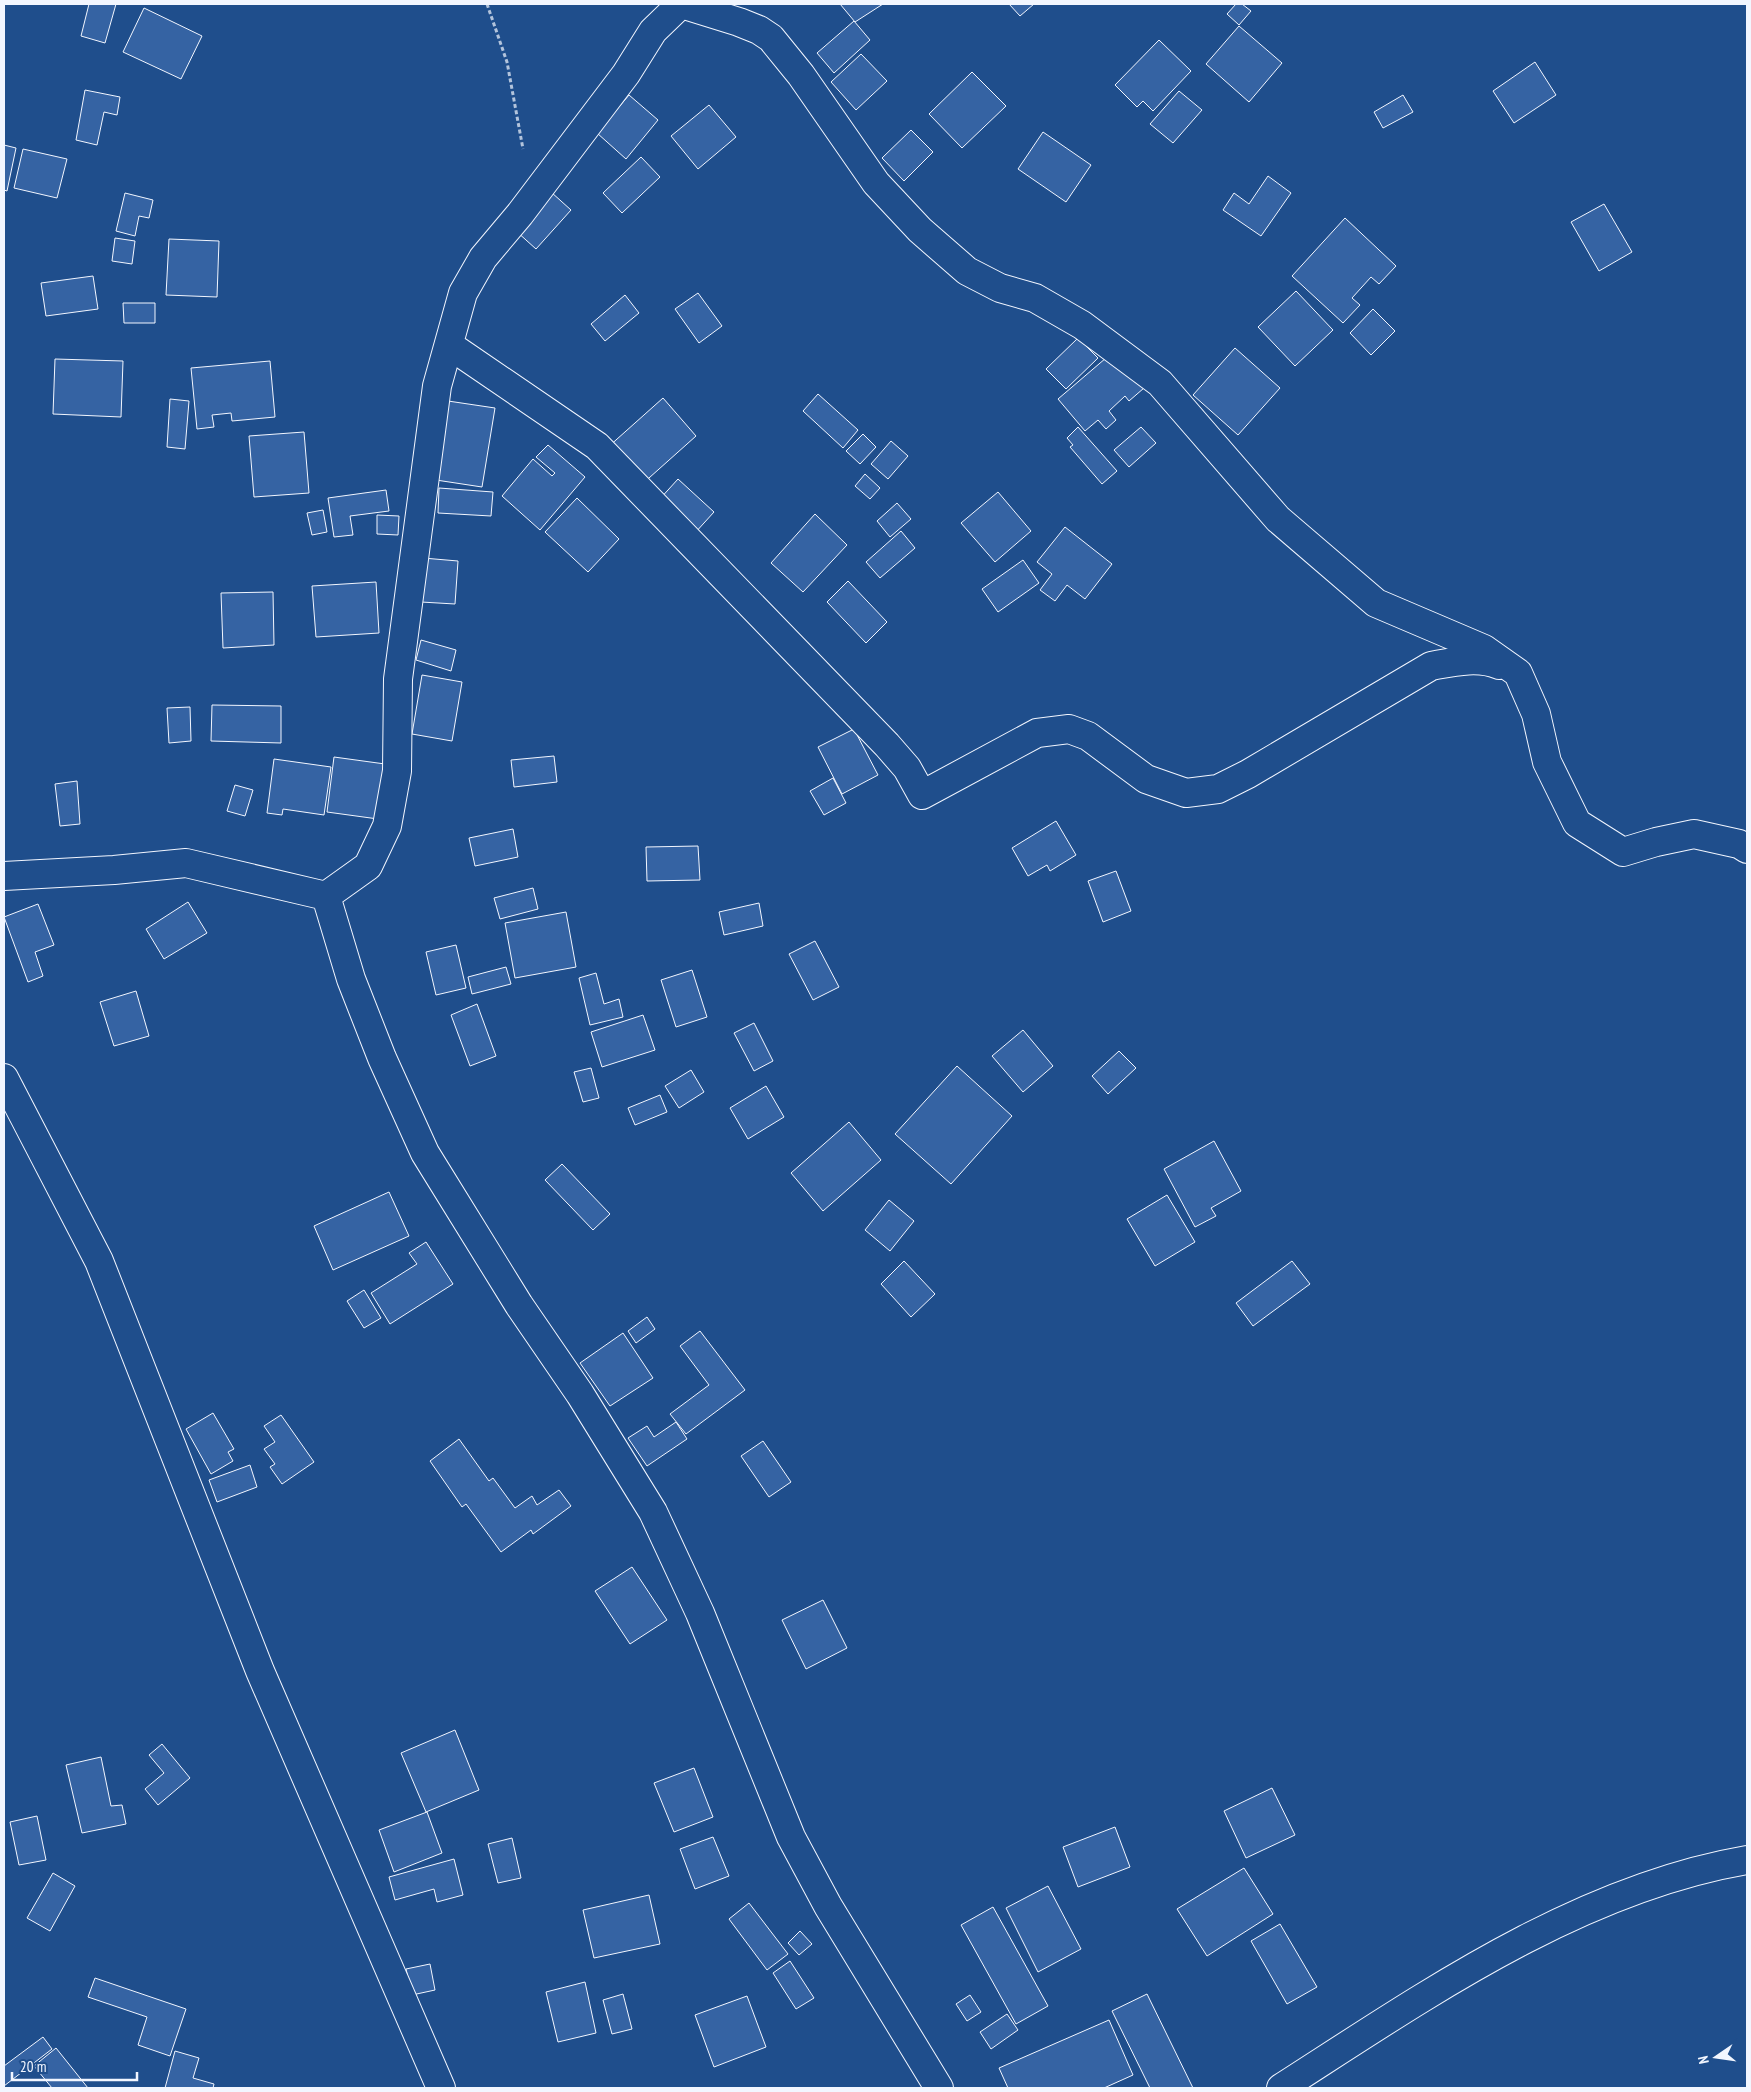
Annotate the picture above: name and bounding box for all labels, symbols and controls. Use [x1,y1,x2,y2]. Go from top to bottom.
north arrow [1691,2032,1741,2082]
scale bar [12,2050,138,2082]
text: N [1694,2054,1713,2066]
text: 20 m [20,2057,46,2076]

